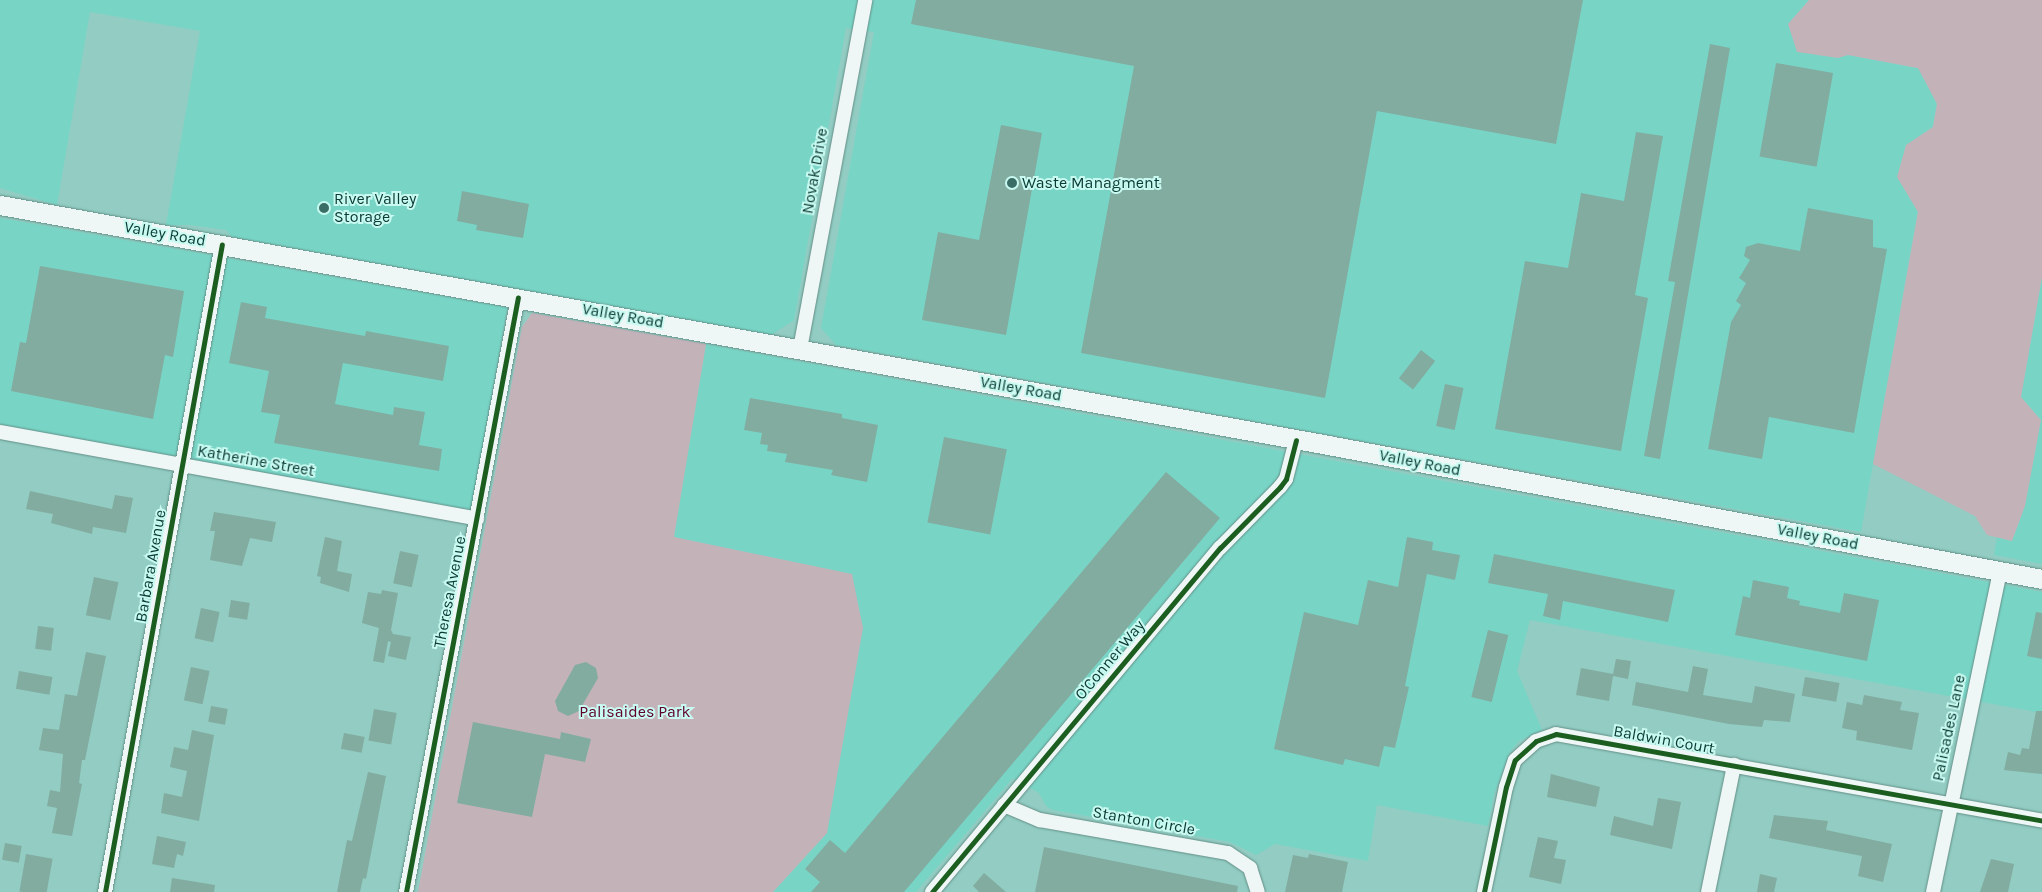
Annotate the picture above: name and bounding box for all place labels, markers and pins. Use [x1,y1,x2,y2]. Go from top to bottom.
place label: Waste Managment [1022,173,1160,193]
marker: Waste Managment [1006,177,1018,189]
place label: River Valley Storage [334,189,416,227]
marker: River Valley Storage [318,202,330,214]

